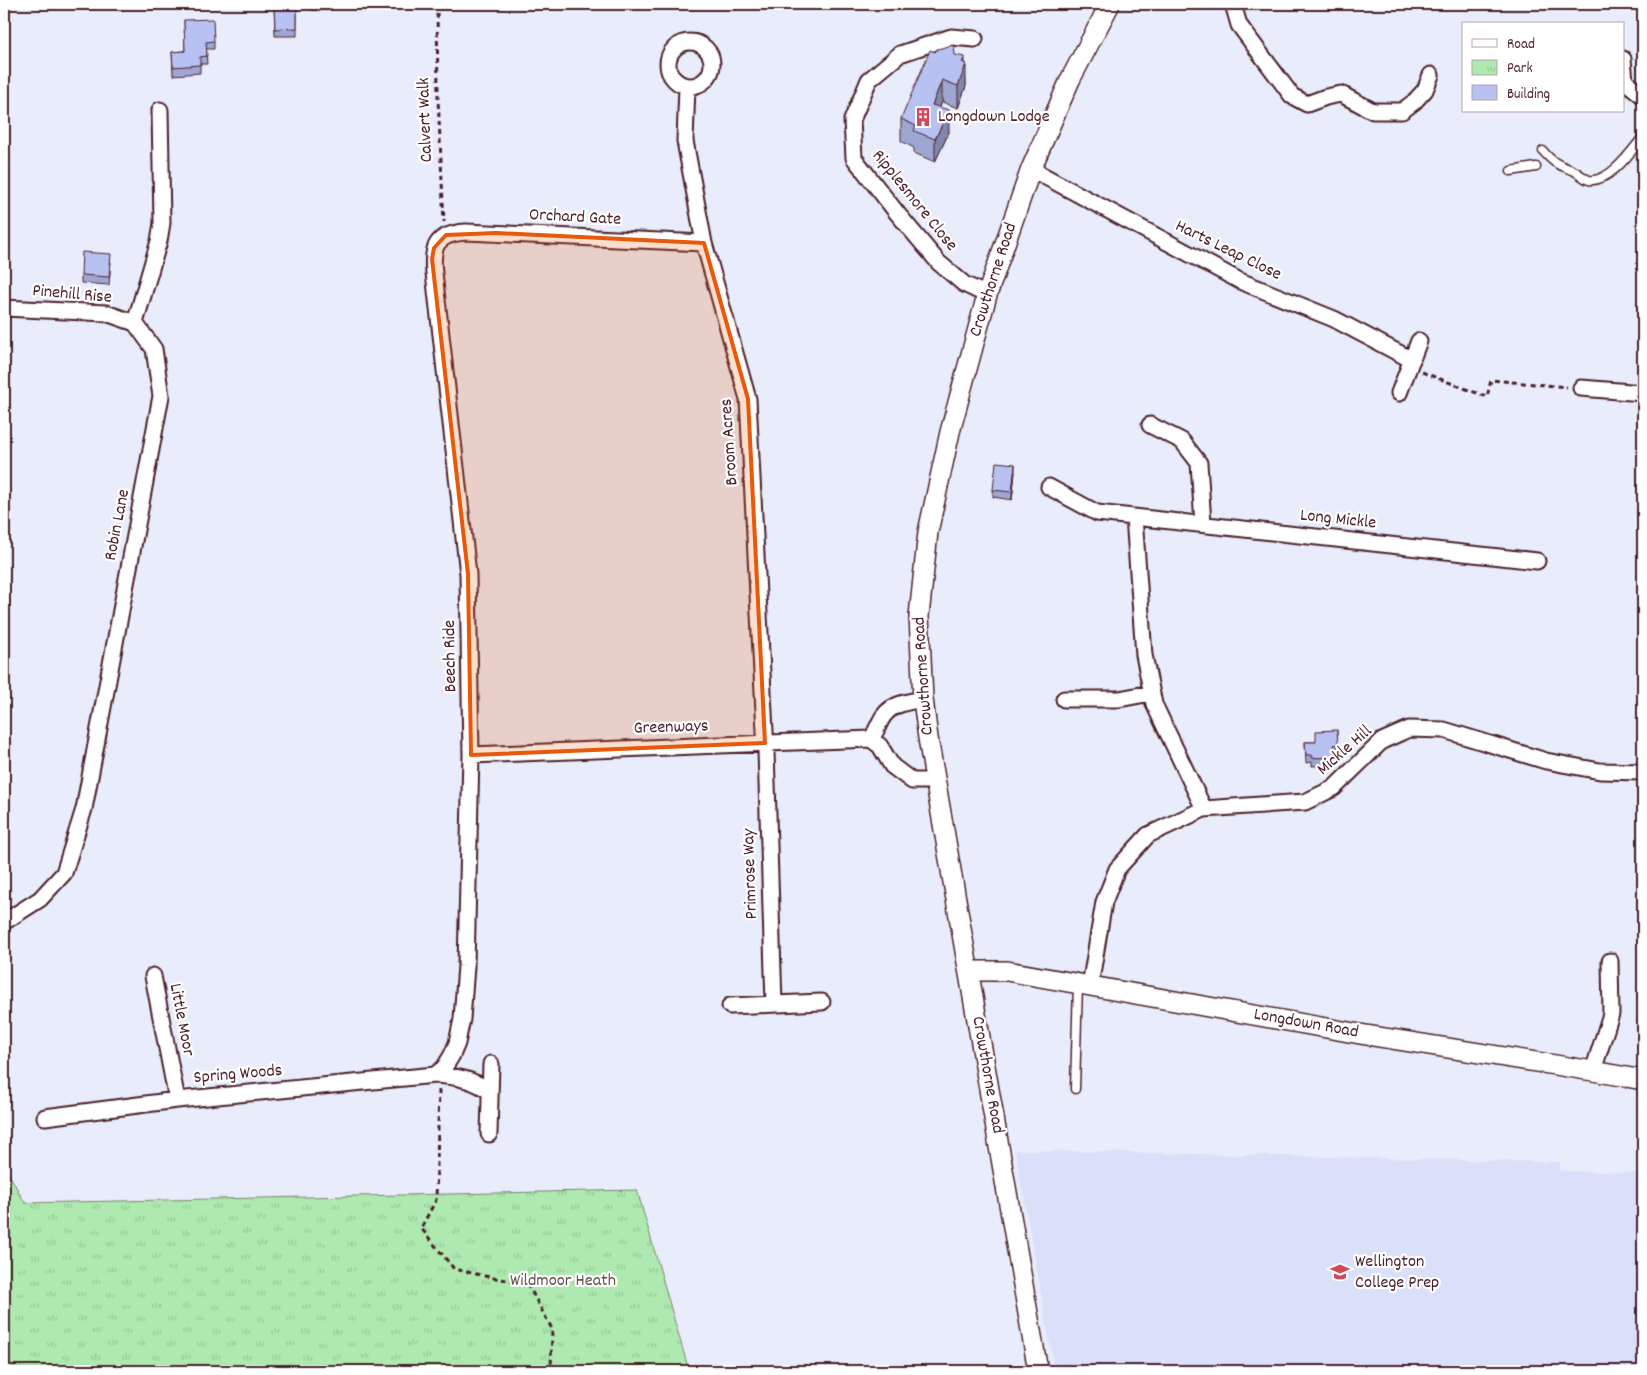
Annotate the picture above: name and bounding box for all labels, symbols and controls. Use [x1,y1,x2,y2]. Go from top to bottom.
legend [1462,22,1624,112]
text: Road [1507,34,1535,56]
text: Park [1507,58,1533,80]
street label: Calvert Walk [412,77,440,163]
text: Building [1507,84,1550,106]
place label: Longdown Lodge [938,105,1050,130]
building icon: Longdown Lodge [912,106,934,128]
street label: Ripplesmore Close [865,145,963,257]
street label: Orchard Gate [528,203,622,233]
street label: Harts Leap Close [1171,214,1285,288]
street label: Crowthorne Road [964,220,1024,340]
street label: Pinehill Rise [31,279,113,311]
street label: Broom Acres [714,398,746,486]
street label: Robin Lane [99,487,137,563]
street label: Long Mickle [1299,504,1377,536]
street label: Crowthorne Road [907,616,941,736]
street label: Beech Ride [438,620,464,692]
street label: Greenways [633,714,709,742]
street label: Mickle Hill [1312,719,1379,782]
street label: Primrose Way [737,827,765,920]
street label: Little Moor [162,982,200,1059]
street label: Longdown Road [1252,1003,1360,1045]
street label: Crowthorne Road [964,1014,1010,1136]
street label: Spring Woods [193,1059,283,1091]
place label: Wellington College Prep [1355,1250,1439,1296]
school or university icon: Wellington College Prep [1329,1261,1351,1283]
park label: Wildmoor Heath [510,1269,616,1294]

